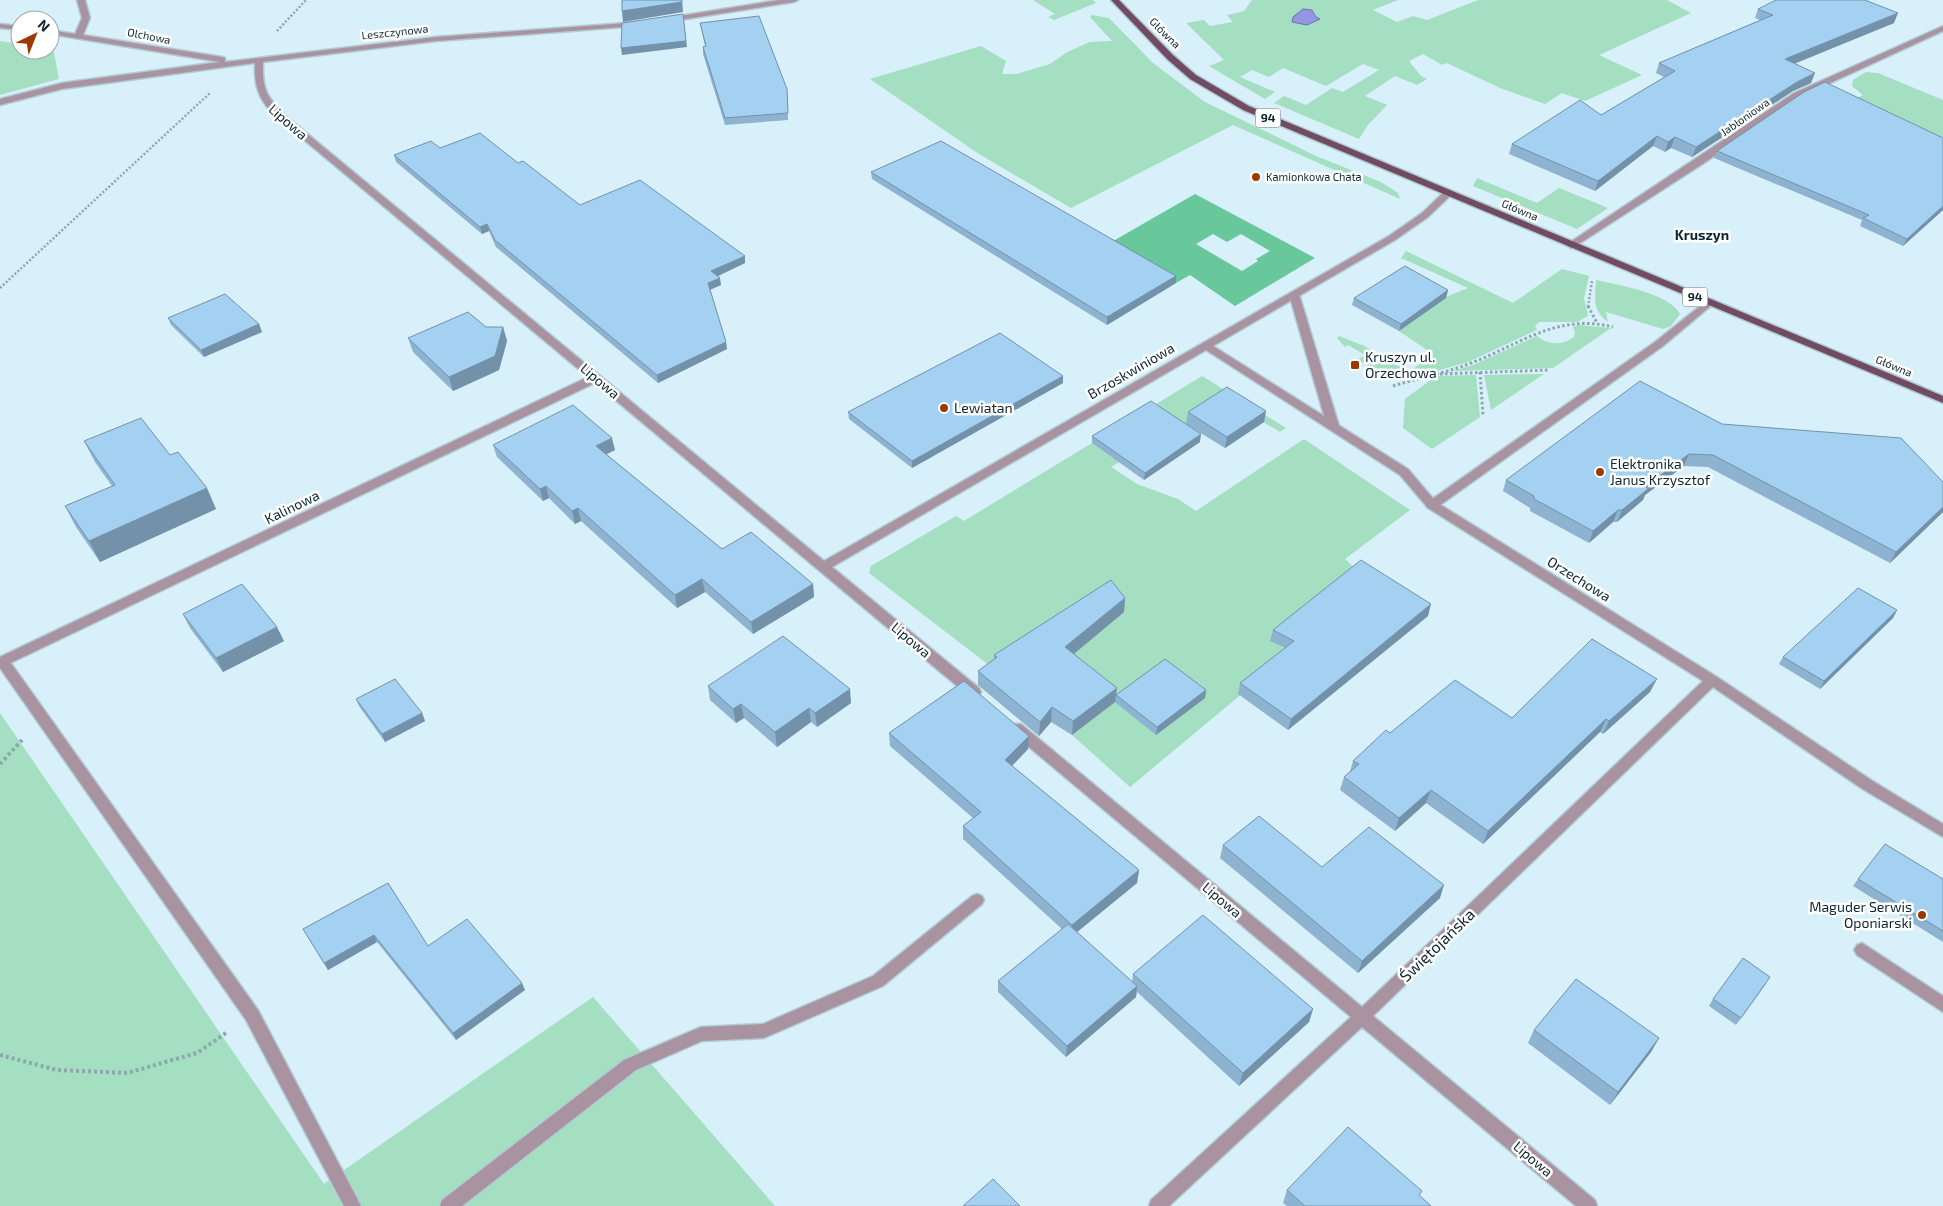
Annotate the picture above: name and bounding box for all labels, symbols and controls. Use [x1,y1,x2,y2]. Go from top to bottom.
north arrow [10,10,60,60]
text: N [35,15,54,35]
street label: Główna [1147,15,1183,51]
street label: Leszczynowa [361,22,429,41]
street label: Olchowa [126,25,172,46]
street label: Jabłoniowa [1718,95,1772,138]
street label: Lipowa [265,100,311,143]
road number: 94 [1256,109,1280,128]
place label: Kamionkowa Chata [1266,170,1362,183]
marker: Kamionkowa Chata [1250,171,1262,183]
street label: Główna [1500,196,1540,223]
district label: Kruszyn [1675,226,1729,243]
road number: 94 [1682,288,1708,306]
street label: Brzoskwiniowa [1084,339,1177,402]
place label: Kruszyn ul. Orzechowa [1365,348,1437,381]
street label: Główna [1874,352,1914,379]
street label: Lipowa [577,359,623,402]
marker: Kruszyn ul. Orzechowa [1349,359,1361,371]
place label: Lewiatan [954,399,1013,416]
marker: Lewiatan [938,402,950,414]
place label: Elektronika Janus Krzysztof [1610,455,1711,488]
marker: Elektronika Janus Krzysztof [1594,466,1606,478]
street label: Kalinowa [262,486,322,527]
street label: Orzechowa [1544,552,1614,605]
street label: Lipowa [888,618,934,661]
street label: Lipowa [1199,878,1245,921]
place label: Maguder Serwis Oponiarski [1809,898,1912,931]
street label: Świętojańska [1395,904,1479,986]
marker: Maguder Serwis Oponiarski [1916,909,1928,921]
street label: Lipowa [1510,1137,1556,1180]

